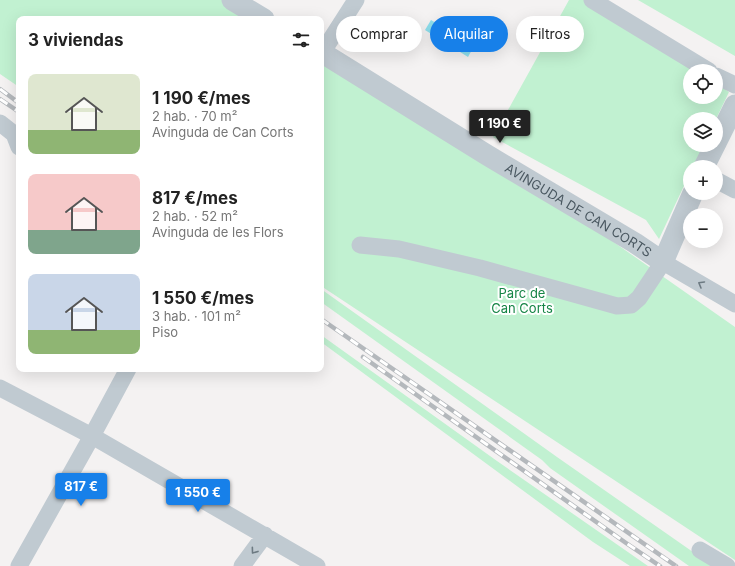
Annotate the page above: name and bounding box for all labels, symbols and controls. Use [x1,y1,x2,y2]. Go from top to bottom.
chip: Comprar [336,16,422,52]
chip: Alquilar [430,16,508,52]
chip: Filtros [516,16,584,52]
icon: filters [290,29,312,51]
text: 3 viviendas [28,30,123,50]
map controls [683,64,723,248]
button: locate [683,64,723,104]
text: 1 190 €/mes [152,88,251,108]
icon: home [60,90,108,138]
text: 2 hab. · 70 m² [152,108,237,124]
pin: 1 190 € [463,110,537,144]
button: layers [683,112,723,152]
text: 1 190 € [478,115,522,131]
text: Avinguda de Can Corts [152,124,294,140]
street label: AVINGUDA DE CAN CORTS [502,160,655,260]
button: + [683,160,723,200]
text: 817 €/mes [152,188,238,208]
icon: home [60,190,108,238]
text: 2 hab. · 52 m² [152,208,238,224]
button: − [683,208,723,248]
text: Avinguda de les Flors [152,224,284,240]
one-way arrow [698,281,705,289]
park label: Parc de Can Corts [491,285,553,316]
text: 1 550 €/mes [152,288,254,308]
icon: home [60,290,108,338]
text: 3 hab. · 101 m² [152,308,241,324]
text: Piso [152,324,178,340]
pin: 817 € [53,473,109,507]
text: 817 € [64,478,98,494]
pin: 1 550 € [161,479,235,513]
text: 1 550 € [175,484,221,500]
one-way arrow [251,546,258,553]

